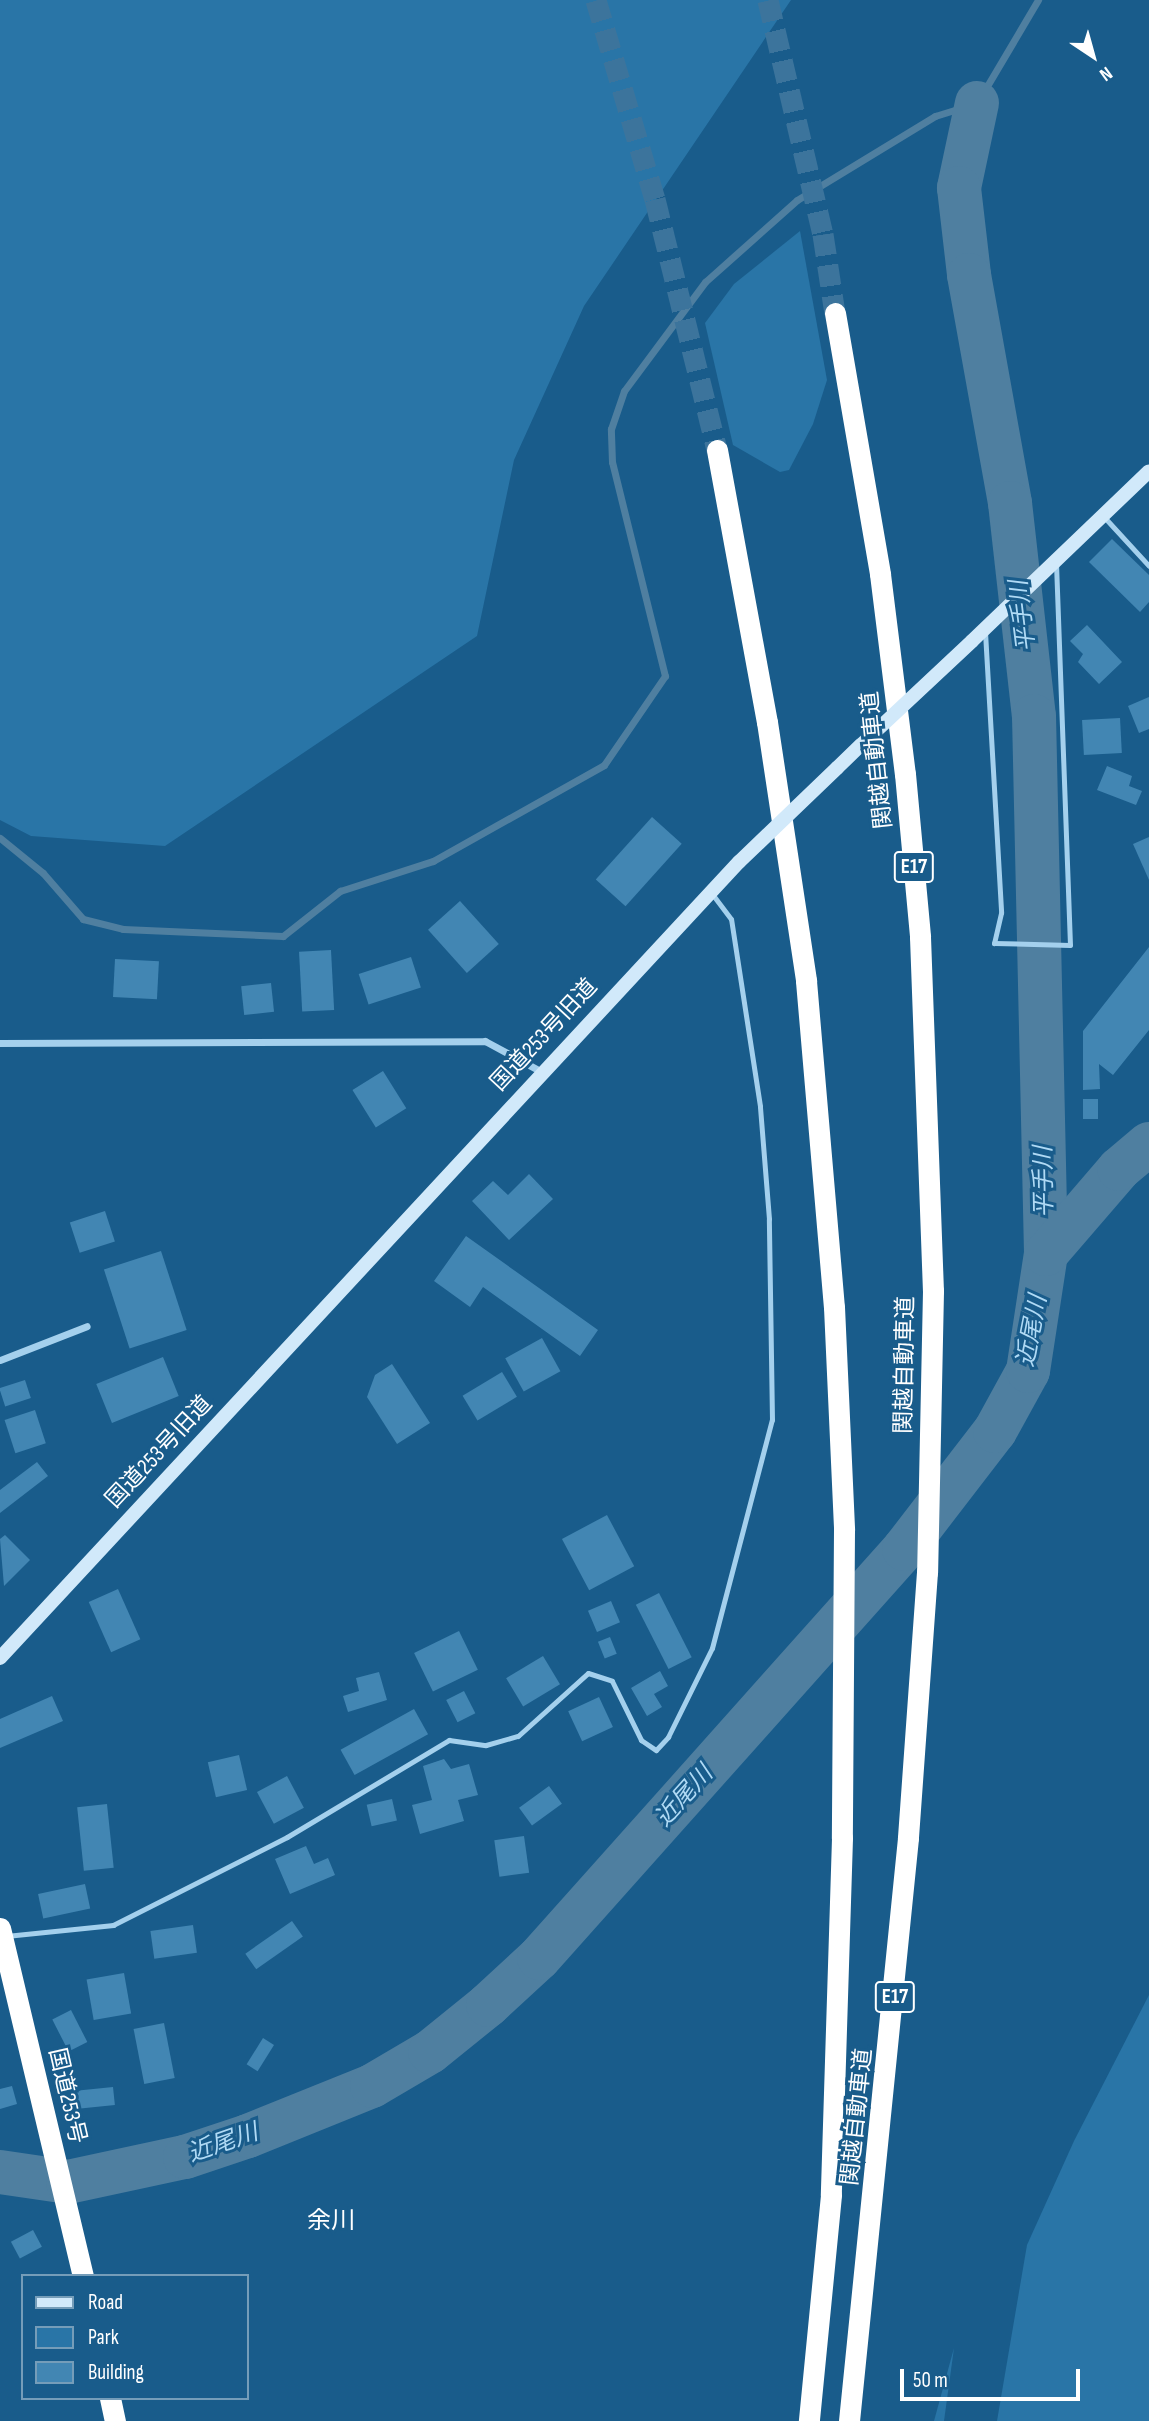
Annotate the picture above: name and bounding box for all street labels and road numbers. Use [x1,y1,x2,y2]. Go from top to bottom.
street label: 関越自動車道 [856,690,898,830]
road number: E17 [893,850,935,884]
street label: 国道253号旧道 [485,973,603,1097]
street label: 関越自動車道 [890,1296,920,1434]
street label: 国道253号旧道 [100,1390,218,1514]
road number: E17 [874,1980,916,2014]
street label: 国道253号 [43,2045,91,2147]
street label: 関越自動車道 [836,2047,878,2187]

